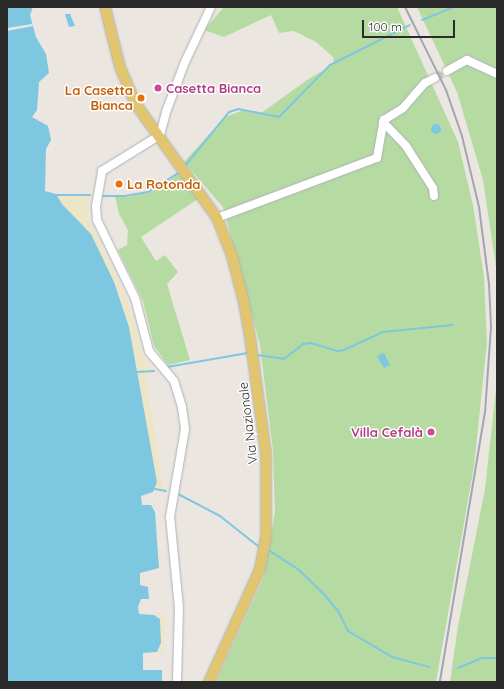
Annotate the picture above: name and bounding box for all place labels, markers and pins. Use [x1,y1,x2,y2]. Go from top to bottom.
place label: Casetta Bianca [166,80,261,96]
place label: La Casetta Bianca [65,83,133,114]
marker: Casetta Bianca [153,83,163,93]
marker: La Casetta Bianca [136,93,146,103]
place label: La Rotonda [127,176,201,192]
marker: La Rotonda [114,179,124,189]
place label: Villa Cefalà [351,424,423,440]
marker: Villa Cefalà [426,427,436,437]

